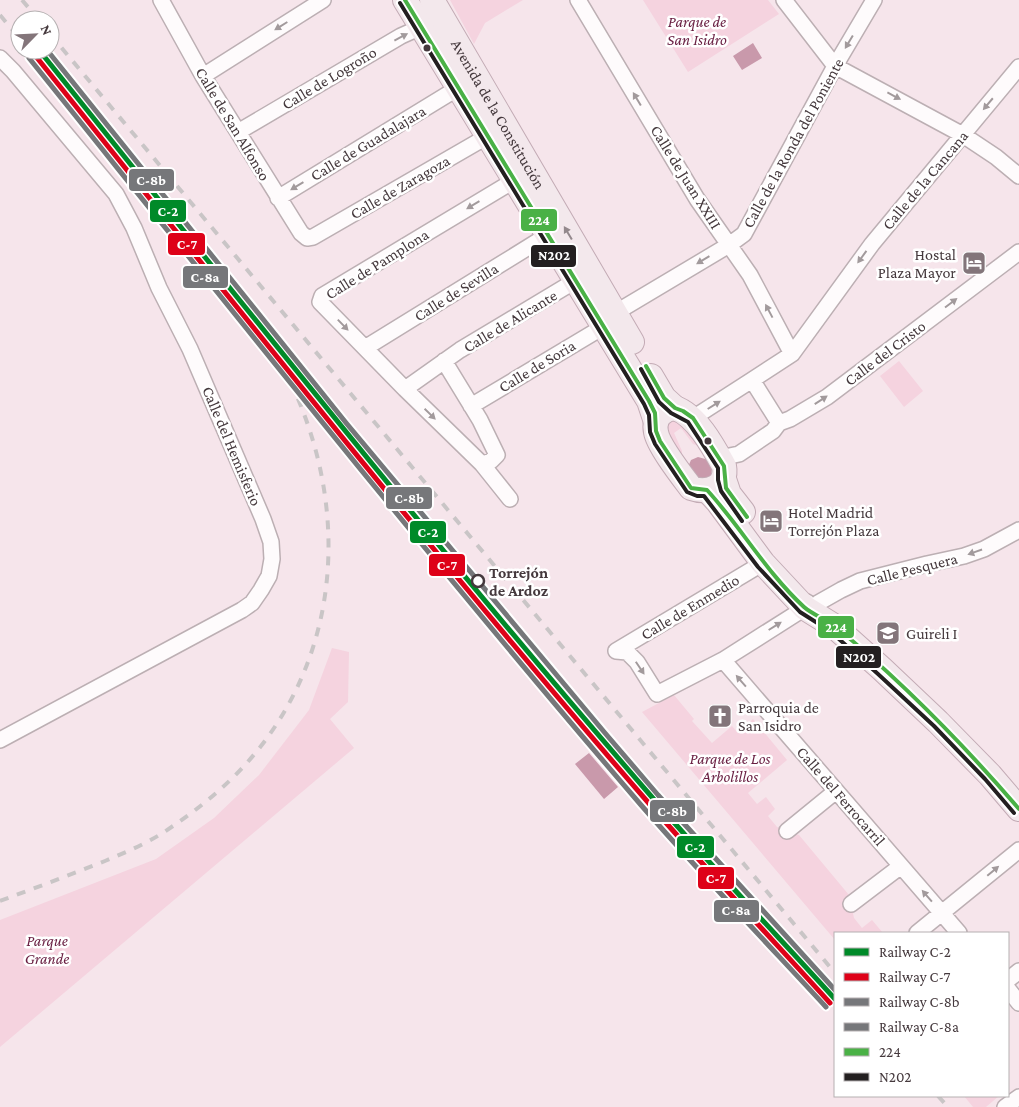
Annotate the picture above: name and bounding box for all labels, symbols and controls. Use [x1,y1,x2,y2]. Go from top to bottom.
north arrow [10,10,60,60]
park label: Parque de San Isidro [667,13,727,48]
one-way arrow [275,21,288,31]
text: N [38,22,56,38]
one-way arrow [393,33,408,41]
one-way arrow [845,35,854,48]
street label: Avenida de la Constitución [448,36,549,192]
street label: Calle de Logroño [279,43,380,114]
unlabelled marker [422,43,432,53]
street label: Calle de la Ronda del Poniente [739,55,847,231]
street label: Calle de San Alfonso [193,64,273,184]
one-way arrow [633,92,642,105]
one-way arrow [886,92,901,100]
one-way arrow [982,98,993,111]
street label: Calle de Guadalajara [307,102,430,185]
street label: Calle de Juan XXIII [647,122,725,232]
street label: Calle de la Cancana [879,127,972,233]
street label: Calle de Zaragoza [347,151,454,223]
line badge: C-8b [128,168,175,192]
text: C-8b [136,172,166,188]
one-way arrow [291,182,304,191]
line badge: C-2 [149,199,187,223]
one-way arrow [466,201,479,210]
text: C-2 [158,203,178,219]
line badge: 224 [520,208,558,232]
text: 224 [528,212,550,228]
street label: Calle de Pamplona [322,225,433,303]
one-way arrow [563,226,572,239]
line badge: C-7 [167,232,206,256]
text: C-7 [177,236,197,252]
line badge: N202 [530,244,577,268]
place label: Hostal Plaza Mayor [878,246,956,282]
text: N202 [538,247,570,263]
one-way arrow [857,250,868,263]
hotel icon: Hostal Plaza Mayor [961,250,987,276]
one-way arrow [697,256,710,265]
street label: Calle de Sevilla [411,259,502,325]
line badge: C-8a [182,265,229,289]
text: C-8a [191,269,220,285]
street label: Calle de Alicante [460,286,560,356]
one-way arrow [944,297,957,308]
one-way arrow [765,304,773,318]
street label: Calle del Cristo [841,317,929,389]
one-way arrow [337,319,349,331]
street label: Calle de Soria [496,336,579,396]
street label: Calle del Hemisferio [199,384,265,508]
one-way arrow [815,395,828,405]
one-way arrow [707,400,721,409]
one-way arrow [424,408,436,420]
unlabelled marker [703,436,713,446]
line badge: C-8b [385,486,433,510]
text: C-8b [394,490,424,506]
place label: Hotel Madrid Torrejón Plaza [788,504,880,540]
hotel icon: Hotel Madrid Torrejón Plaza [758,508,784,534]
line badge: C-2 [409,520,447,544]
text: C-2 [418,524,438,540]
street label: Calle Pesquera [865,549,960,589]
one-way arrow [968,549,983,556]
line badge: C-7 [428,553,466,577]
text: C-7 [437,557,457,573]
place label: Torrejón de Ardoz [489,564,549,599]
street label: Calle de Enmedio [638,571,742,643]
marker: Torrejón de Ardoz [471,574,485,588]
line badge: 224 [817,615,855,639]
text: 224 [825,619,847,635]
school or university icon: Guireli I [875,620,901,646]
one-way arrow [769,622,782,631]
place label: Guireli I [906,625,958,642]
line badge: N202 [835,645,882,669]
text: N202 [843,649,875,665]
one-way arrow [635,661,645,674]
one-way arrow [735,675,747,687]
place label: Parroquia de San Isidro [738,699,819,734]
church icon: Parroquia de San Isidro [707,703,733,729]
street label: Calle del Ferrocarril [794,743,888,849]
park label: Parque de Los Arbolillos [689,750,771,785]
line badge: C-8b [649,799,696,823]
text: C-8b [657,803,687,819]
line badge: C-2 [676,835,715,859]
text: C-2 [685,839,705,855]
line badge: C-7 [697,866,735,890]
one-way arrow [986,866,999,877]
text: C-7 [706,870,726,886]
one-way arrow [921,891,933,903]
line badge: C-8a [713,899,760,923]
text: C-8a [722,902,751,918]
park label: Parque Grande [25,932,69,967]
legend [834,932,1009,1097]
text: Railway C-2 [879,944,951,961]
text: Railway C-7 [879,969,950,986]
text: Railway C-8b [879,994,960,1011]
text: Railway C-8a [879,1019,959,1036]
text: 224 [879,1044,901,1060]
text: N202 [879,1069,912,1085]

